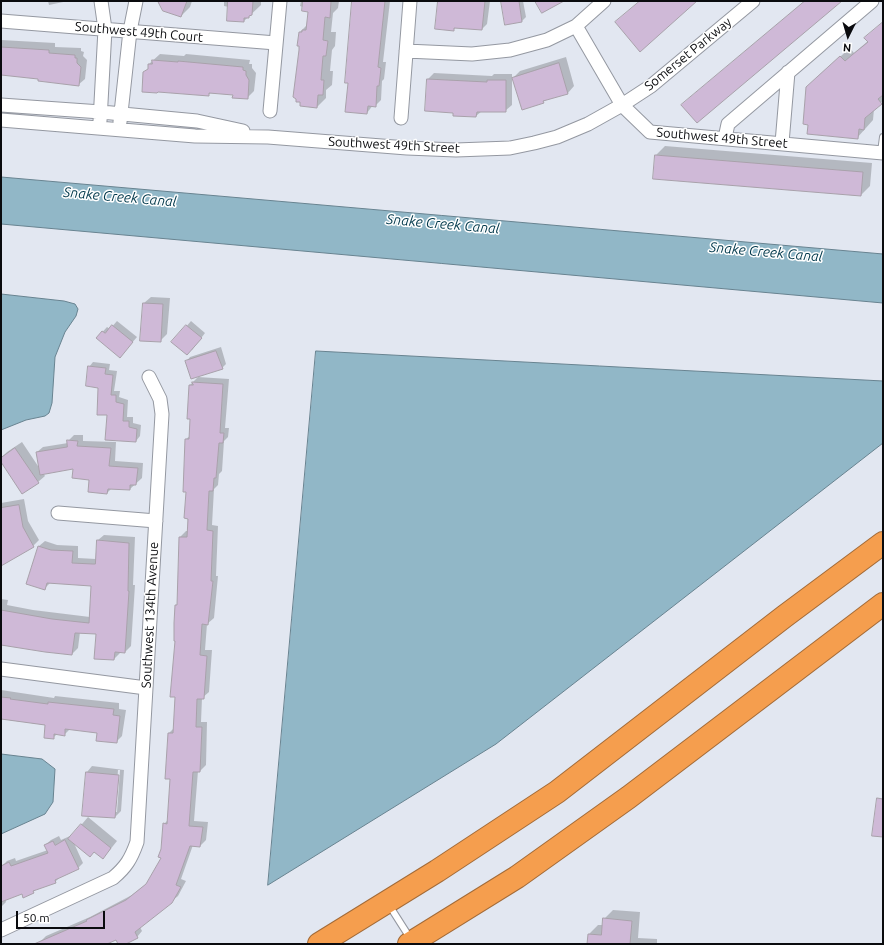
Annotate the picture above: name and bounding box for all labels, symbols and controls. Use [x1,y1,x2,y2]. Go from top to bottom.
street label: Somerset Parkway [641,14,735,94]
north arrow [828,16,868,56]
street label: Southwest 49th Court [74,19,204,45]
text: N [842,42,852,54]
street label: Southwest 49th Street [656,124,788,152]
street label: Southwest 49th Street [328,134,460,156]
water label: Snake Creek Canal [63,184,177,210]
water label: Snake Creek Canal [386,211,500,237]
water label: Snake Creek Canal [709,239,823,265]
street label: Southwest 134th Avenue [138,541,162,689]
scale bar [18,903,107,929]
text: 50 m [23,911,50,924]

